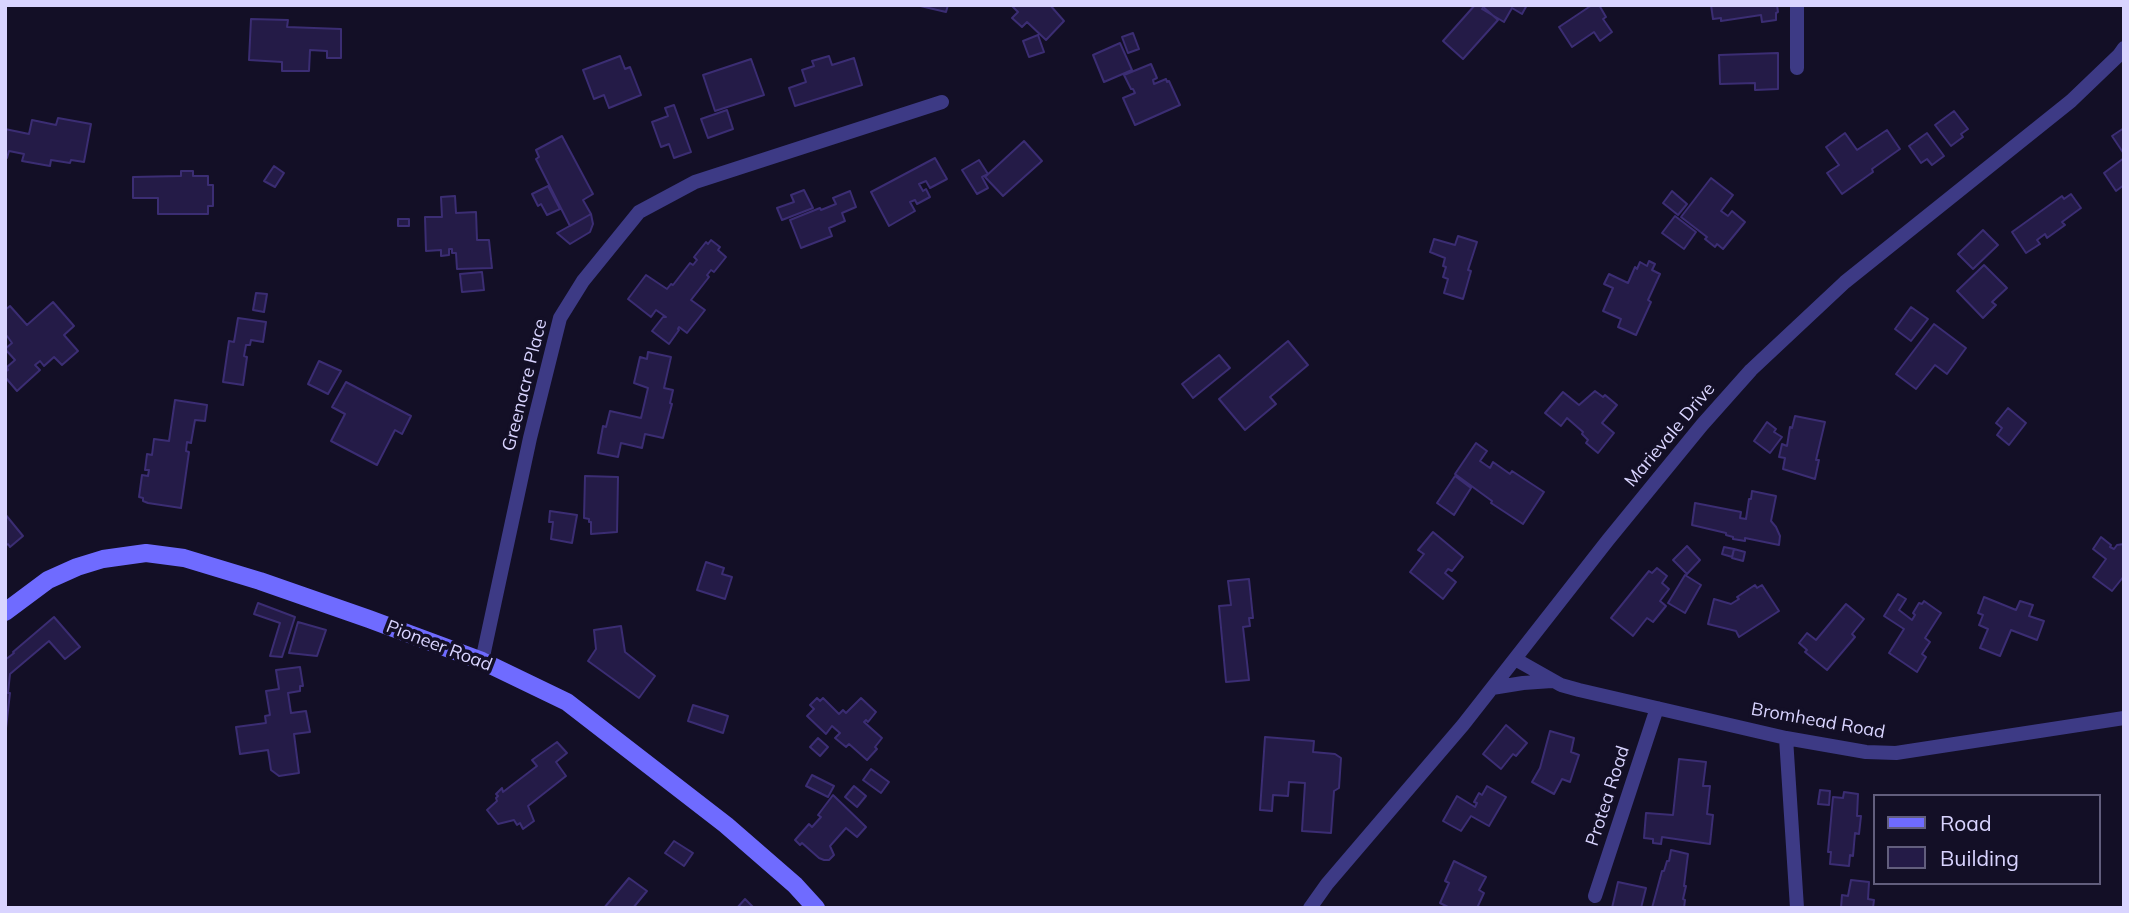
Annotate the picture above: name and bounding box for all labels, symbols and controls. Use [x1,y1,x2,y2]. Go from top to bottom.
street label: Greenacre Place [498,317,552,453]
street label: Marievale Drive [1620,379,1720,491]
street label: Pioneer Road [383,616,495,676]
street label: Bromhead Road [1749,699,1887,743]
street label: Protea Road [1582,743,1634,849]
legend [1874,794,2101,885]
text: Road [1940,810,1991,836]
text: Building [1940,845,2019,871]

